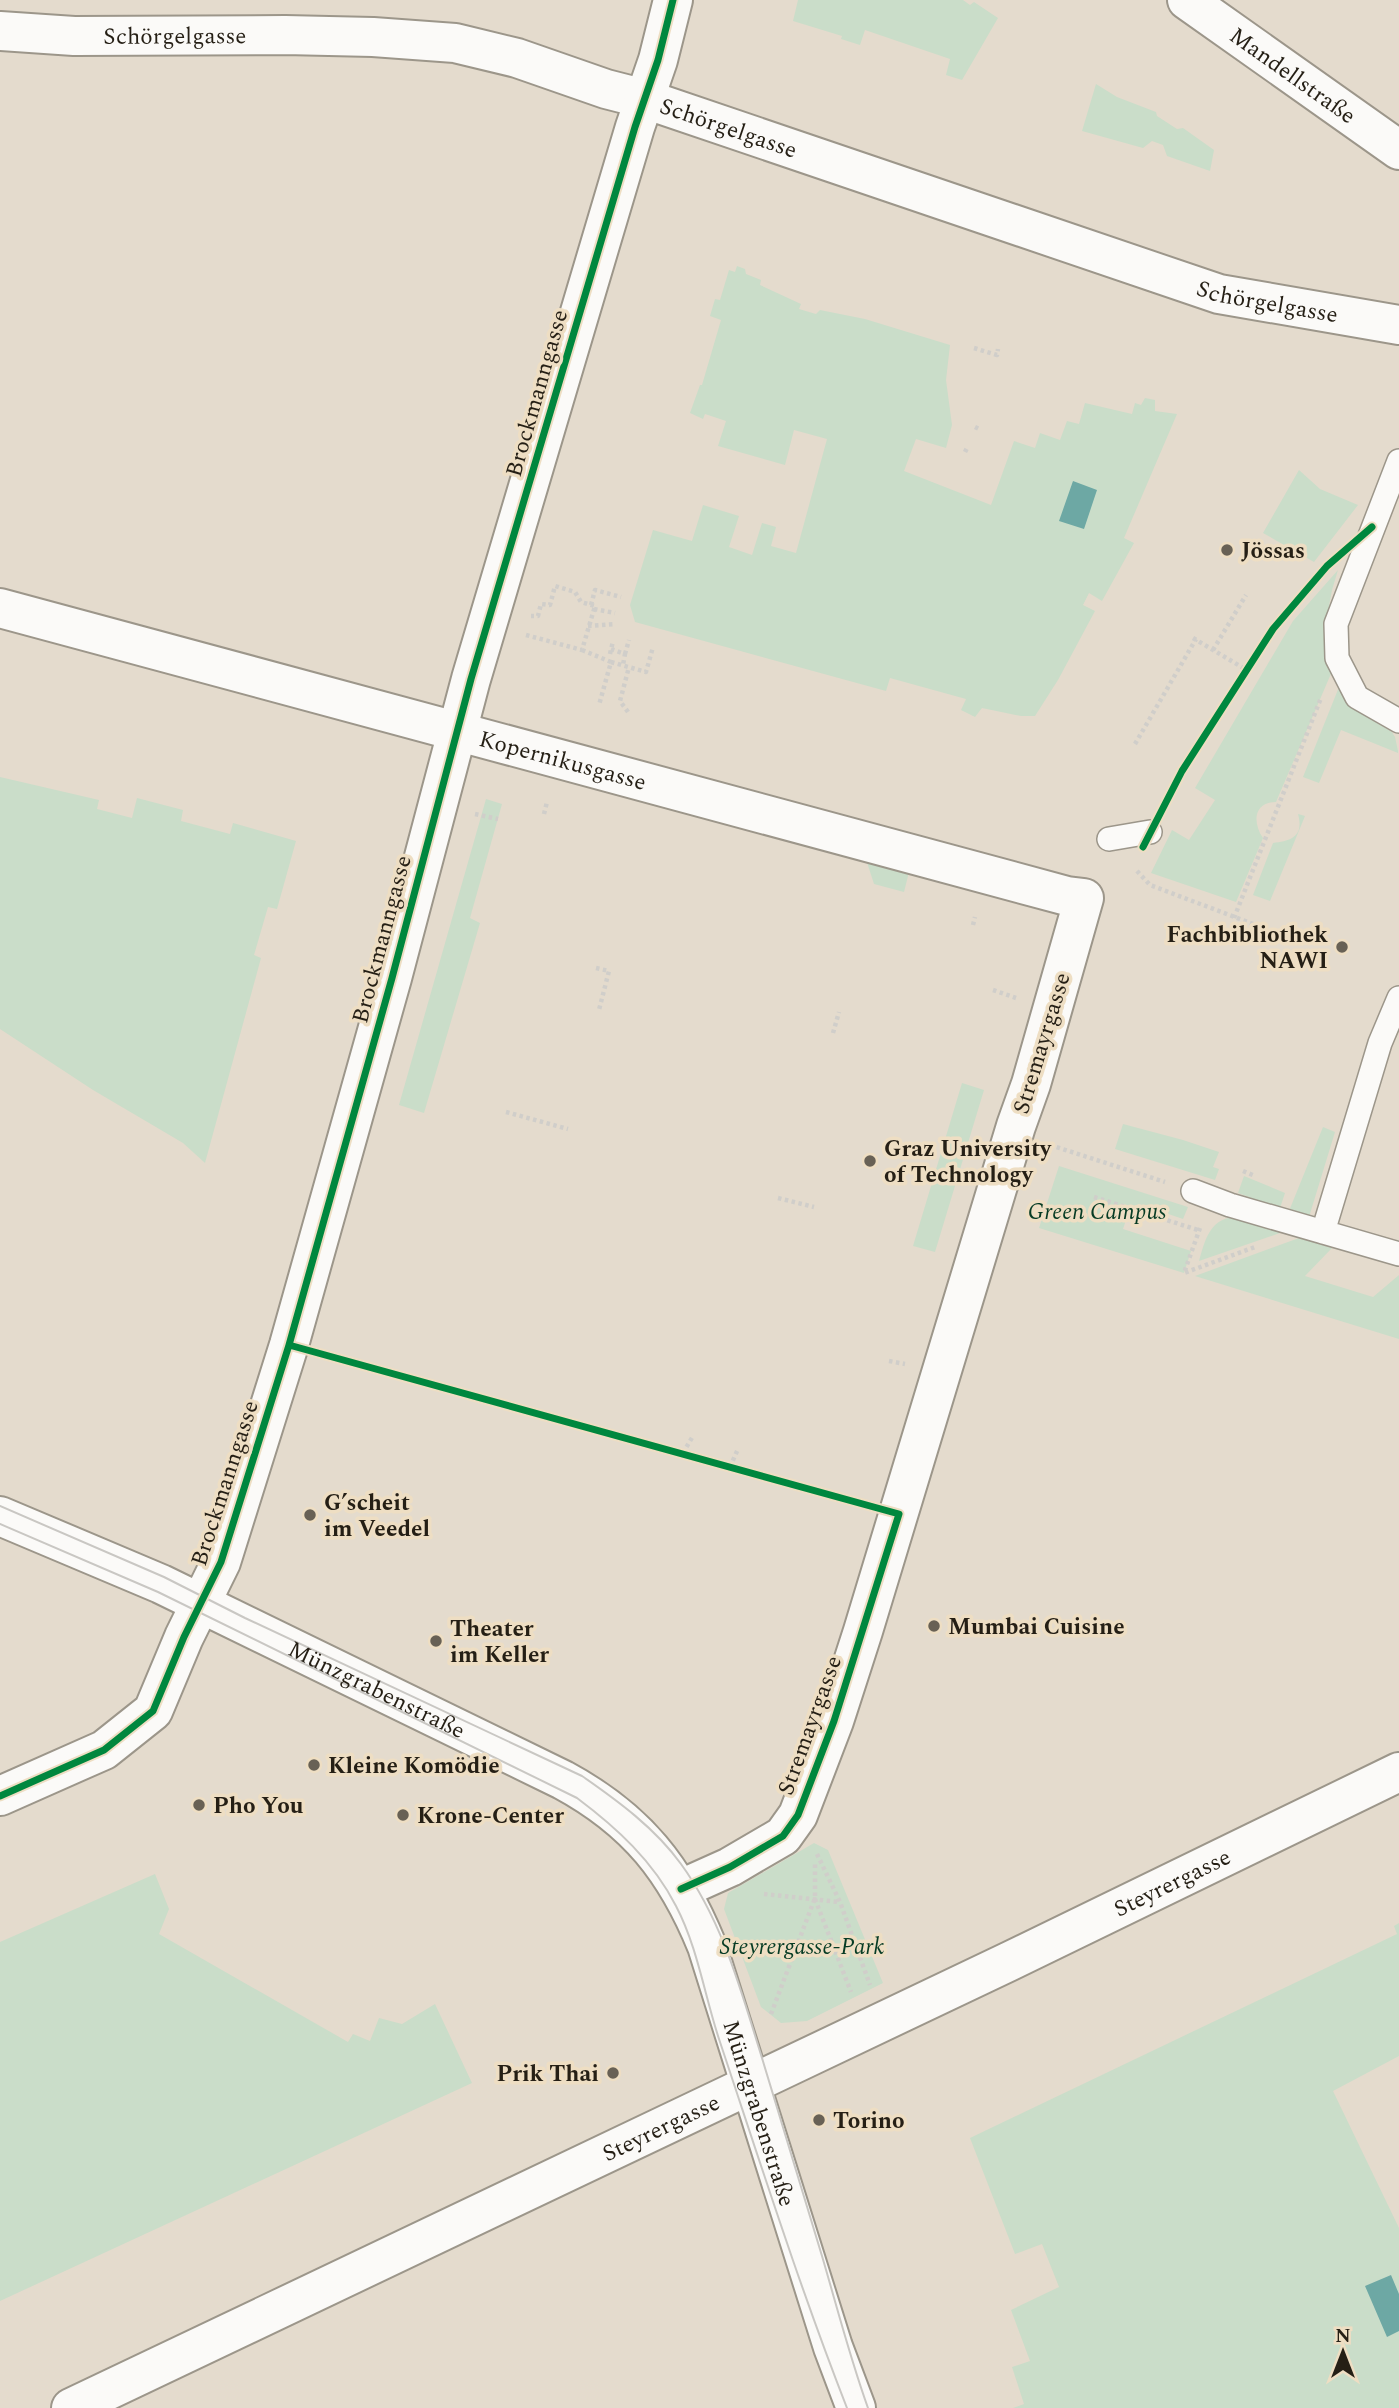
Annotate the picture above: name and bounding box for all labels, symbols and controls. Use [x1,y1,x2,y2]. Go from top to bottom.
street label: Schörgelgasse [103,19,247,55]
street label: Mandellstraße [1222,19,1363,133]
street label: Schörgelgasse [655,89,802,168]
street label: Schörgelgasse [1192,272,1341,333]
street label: Brockmanngasse [497,306,578,481]
place label: Jössas [1241,534,1305,569]
marker: Jössas [1219,542,1235,558]
street label: Kopernikusgasse [475,722,650,801]
street label: Brockmanngasse [343,852,422,1027]
place label: Fachbibliothek NAWI [1166,918,1328,979]
marker: Fachbibliothek NAWI [1334,939,1350,955]
street label: Stremayrgasse [1004,968,1081,1119]
place label: Graz University of Technology [884,1132,1052,1193]
marker: Graz University of Technology [862,1153,878,1169]
park label: Green Campus [1028,1195,1166,1230]
street label: Brockmanngasse [182,1396,269,1571]
place label: G’scheit im Veedel [324,1486,430,1547]
marker: G’scheit im Veedel [302,1507,318,1523]
place label: Mumbai Cuisine [948,1610,1125,1645]
place label: Theater im Keller [450,1612,549,1673]
marker: Mumbai Cuisine [926,1618,942,1634]
street label: Münzgrabenstraße [282,1633,471,1749]
marker: Theater im Keller [428,1633,444,1649]
street label: Stremayrgasse [769,1651,852,1800]
place label: Kleine Komödie [328,1749,500,1784]
marker: Kleine Komödie [306,1757,322,1773]
place label: Pho You [213,1789,304,1824]
marker: Pho You [191,1797,207,1813]
place label: Krone-Center [417,1799,564,1834]
marker: Krone-Center [395,1807,411,1823]
street label: Steyrergasse [1108,1840,1237,1927]
park label: Steyrergasse-Park [720,1930,884,1965]
street label: Münzgrabenstraße [712,2016,804,2211]
place label: Prik Thai [497,2057,599,2092]
marker: Prik Thai [605,2065,621,2081]
street label: Steyrergasse [597,2086,726,2172]
place label: Torino [833,2104,905,2139]
marker: Torino [811,2112,827,2128]
north arrow [1308,2317,1378,2387]
text: N [1335,2322,1351,2351]

